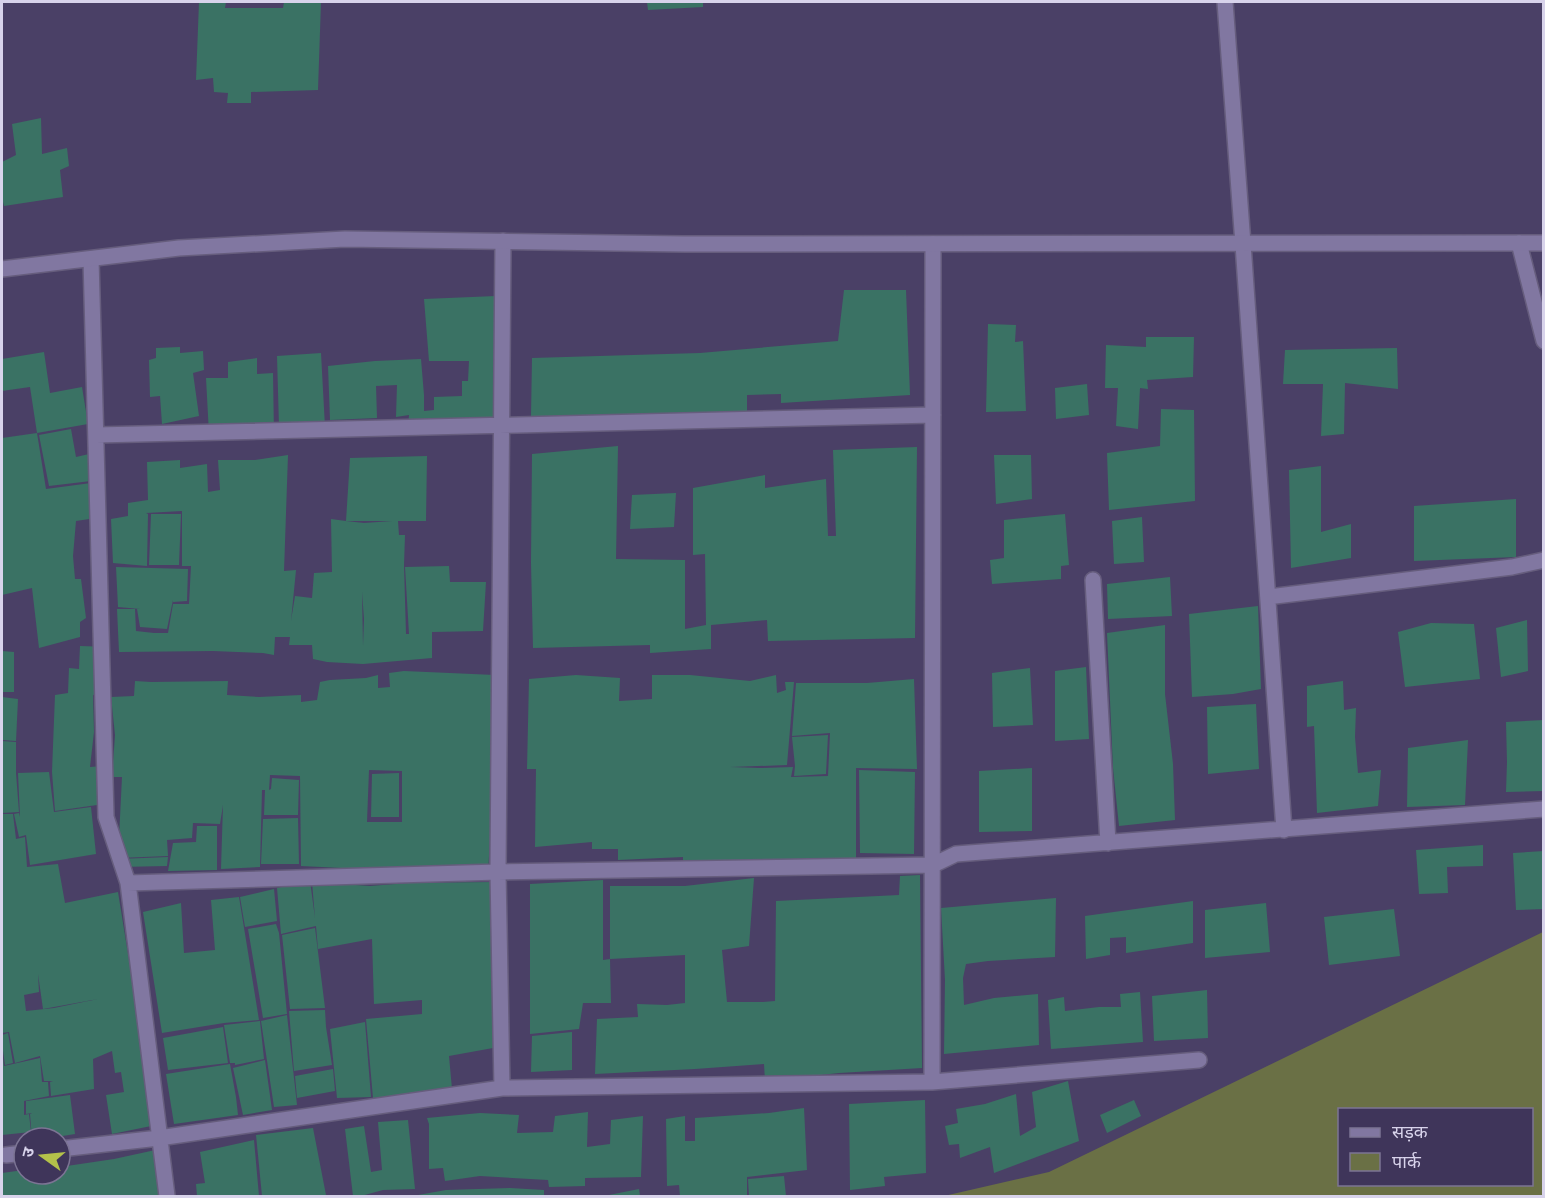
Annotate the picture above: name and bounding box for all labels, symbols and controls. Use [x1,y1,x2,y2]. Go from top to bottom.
legend [1338,1108,1533,1186]
text: सड़क [1392,1119,1429,1143]
north arrow [12,1126,72,1186]
text: उ [16,1144,40,1159]
text: पार्क [1392,1149,1422,1173]

